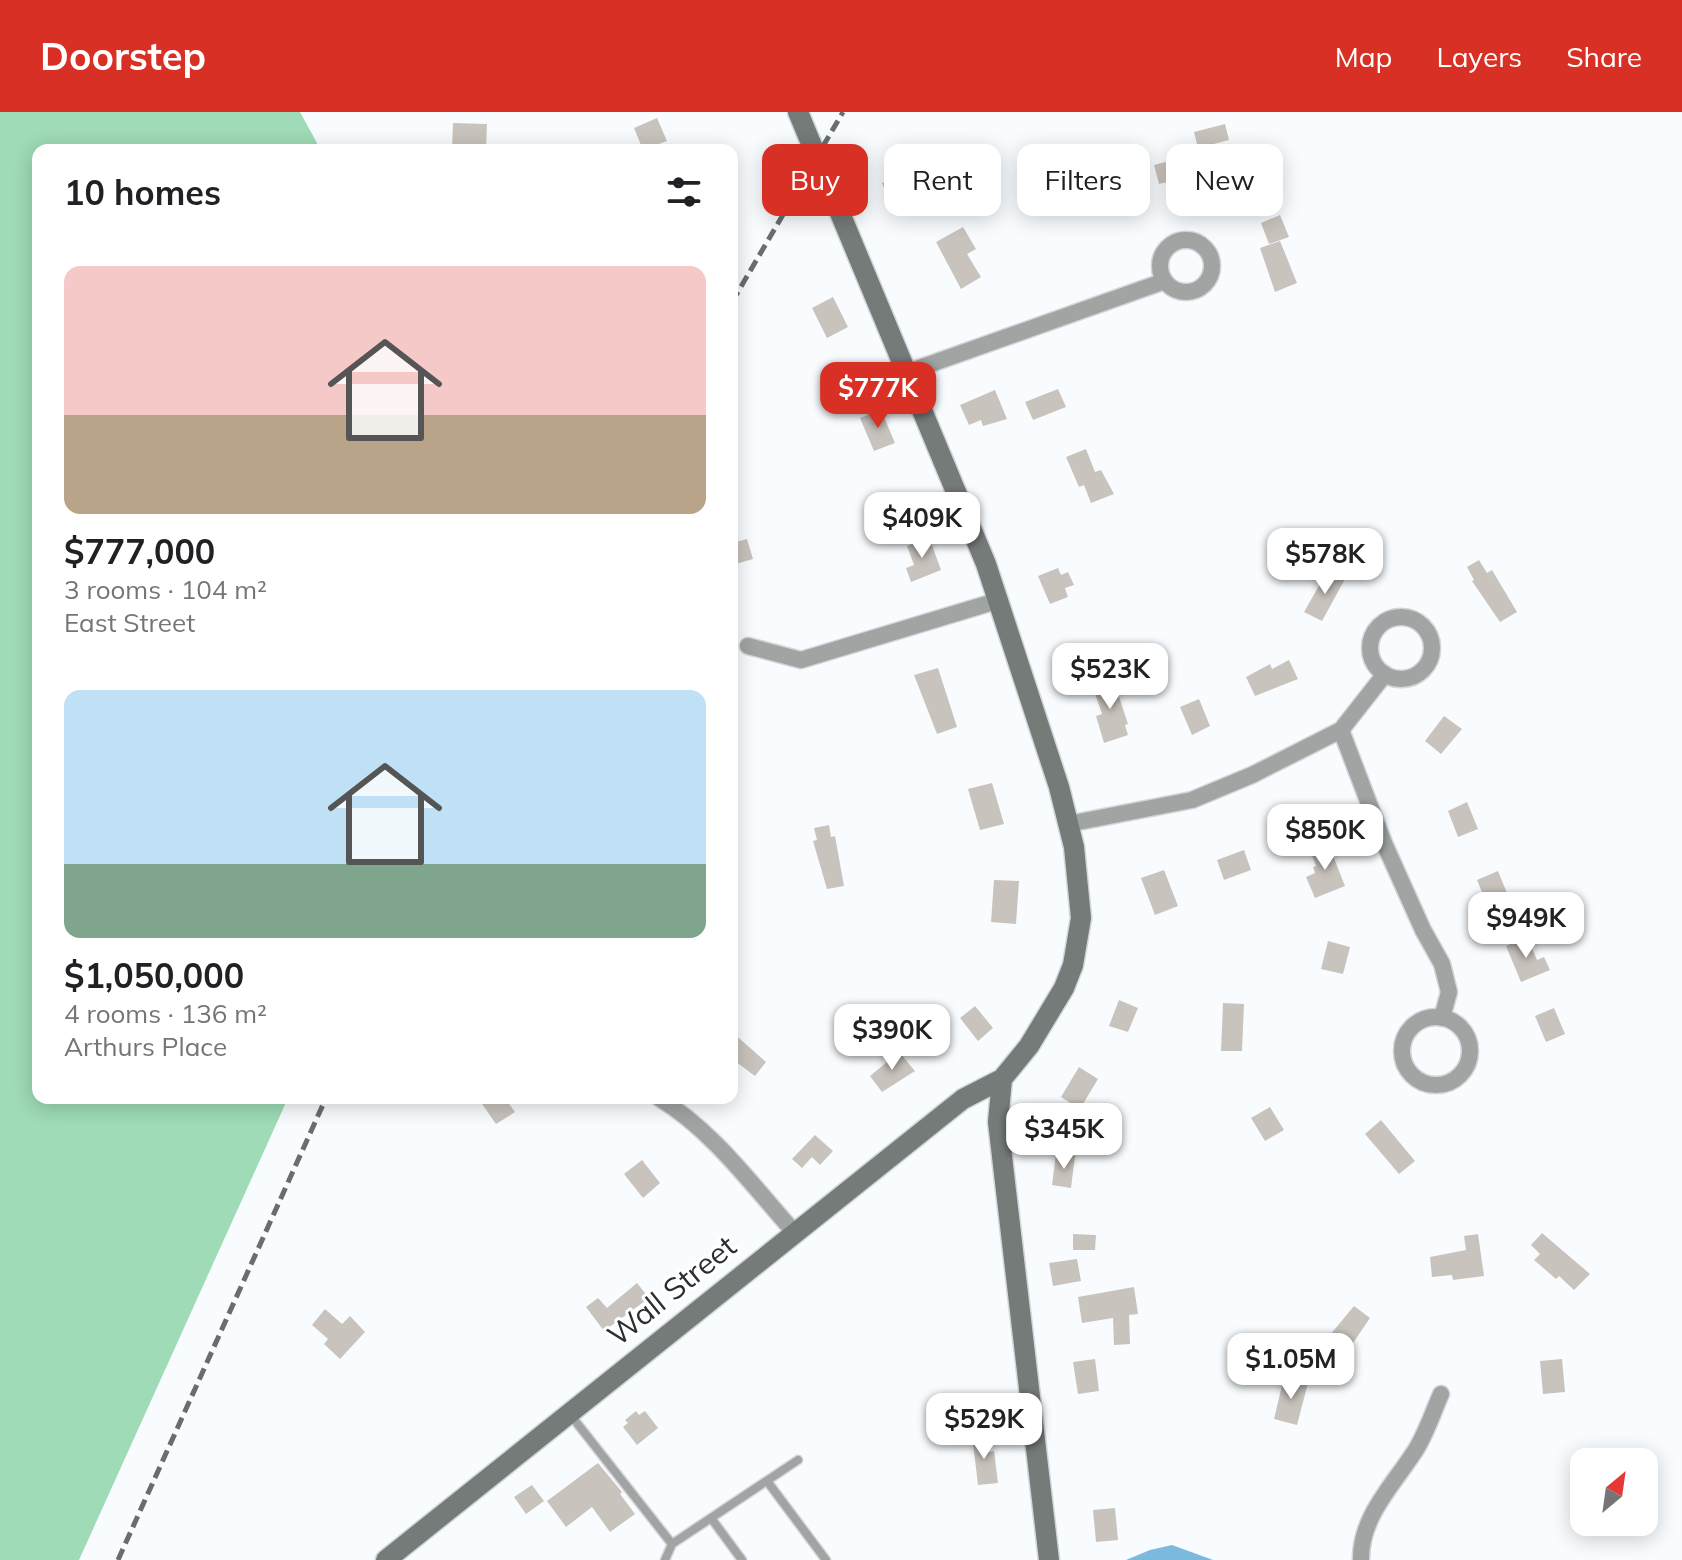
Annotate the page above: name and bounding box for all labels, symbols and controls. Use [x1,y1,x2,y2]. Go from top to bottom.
text: Doorstep [40,32,206,80]
text: Map [1335,39,1392,74]
text: Layers [1436,39,1522,74]
text: Share [1566,39,1642,74]
chip: Buy [762,144,868,216]
chip: Rent [884,144,1001,216]
chip: Filters [1017,144,1150,216]
chip: New [1166,144,1283,216]
icon: filters [662,170,706,214]
text: 10 homes [64,171,221,214]
icon: home [313,318,457,462]
pin: $777K [822,362,934,430]
text: $777K [838,371,918,404]
pin: $409K [866,492,978,560]
text: $409K [882,501,962,534]
pin: $578K [1269,528,1381,596]
text: $777,000 [64,530,215,573]
text: $578K [1285,537,1365,570]
text: 3 rooms · 104 m² [64,573,267,606]
text: East Street [64,606,195,639]
pin: $523K [1054,643,1166,711]
text: $523K [1070,652,1150,685]
icon: home [313,742,457,886]
pin: $850K [1269,804,1381,872]
text: $850K [1285,813,1365,846]
pin: $949K [1470,892,1582,960]
text: $949K [1486,901,1566,934]
text: $1,050,000 [64,954,244,997]
text: 4 rooms · 136 m² [64,997,267,1030]
pin: $390K [836,1004,948,1072]
text: $390K [852,1013,932,1046]
text: Arthurs Place [64,1030,227,1063]
pin: $345K [1008,1103,1120,1171]
text: $345K [1024,1112,1104,1145]
street label: Wall Street [599,1227,743,1354]
pin: $1.05M [1226,1333,1356,1401]
text: $1.05M [1245,1342,1337,1375]
pin: $529K [928,1393,1040,1461]
text: $529K [944,1402,1024,1435]
north arrow [1570,1448,1658,1536]
map controls [1570,1448,1658,1536]

